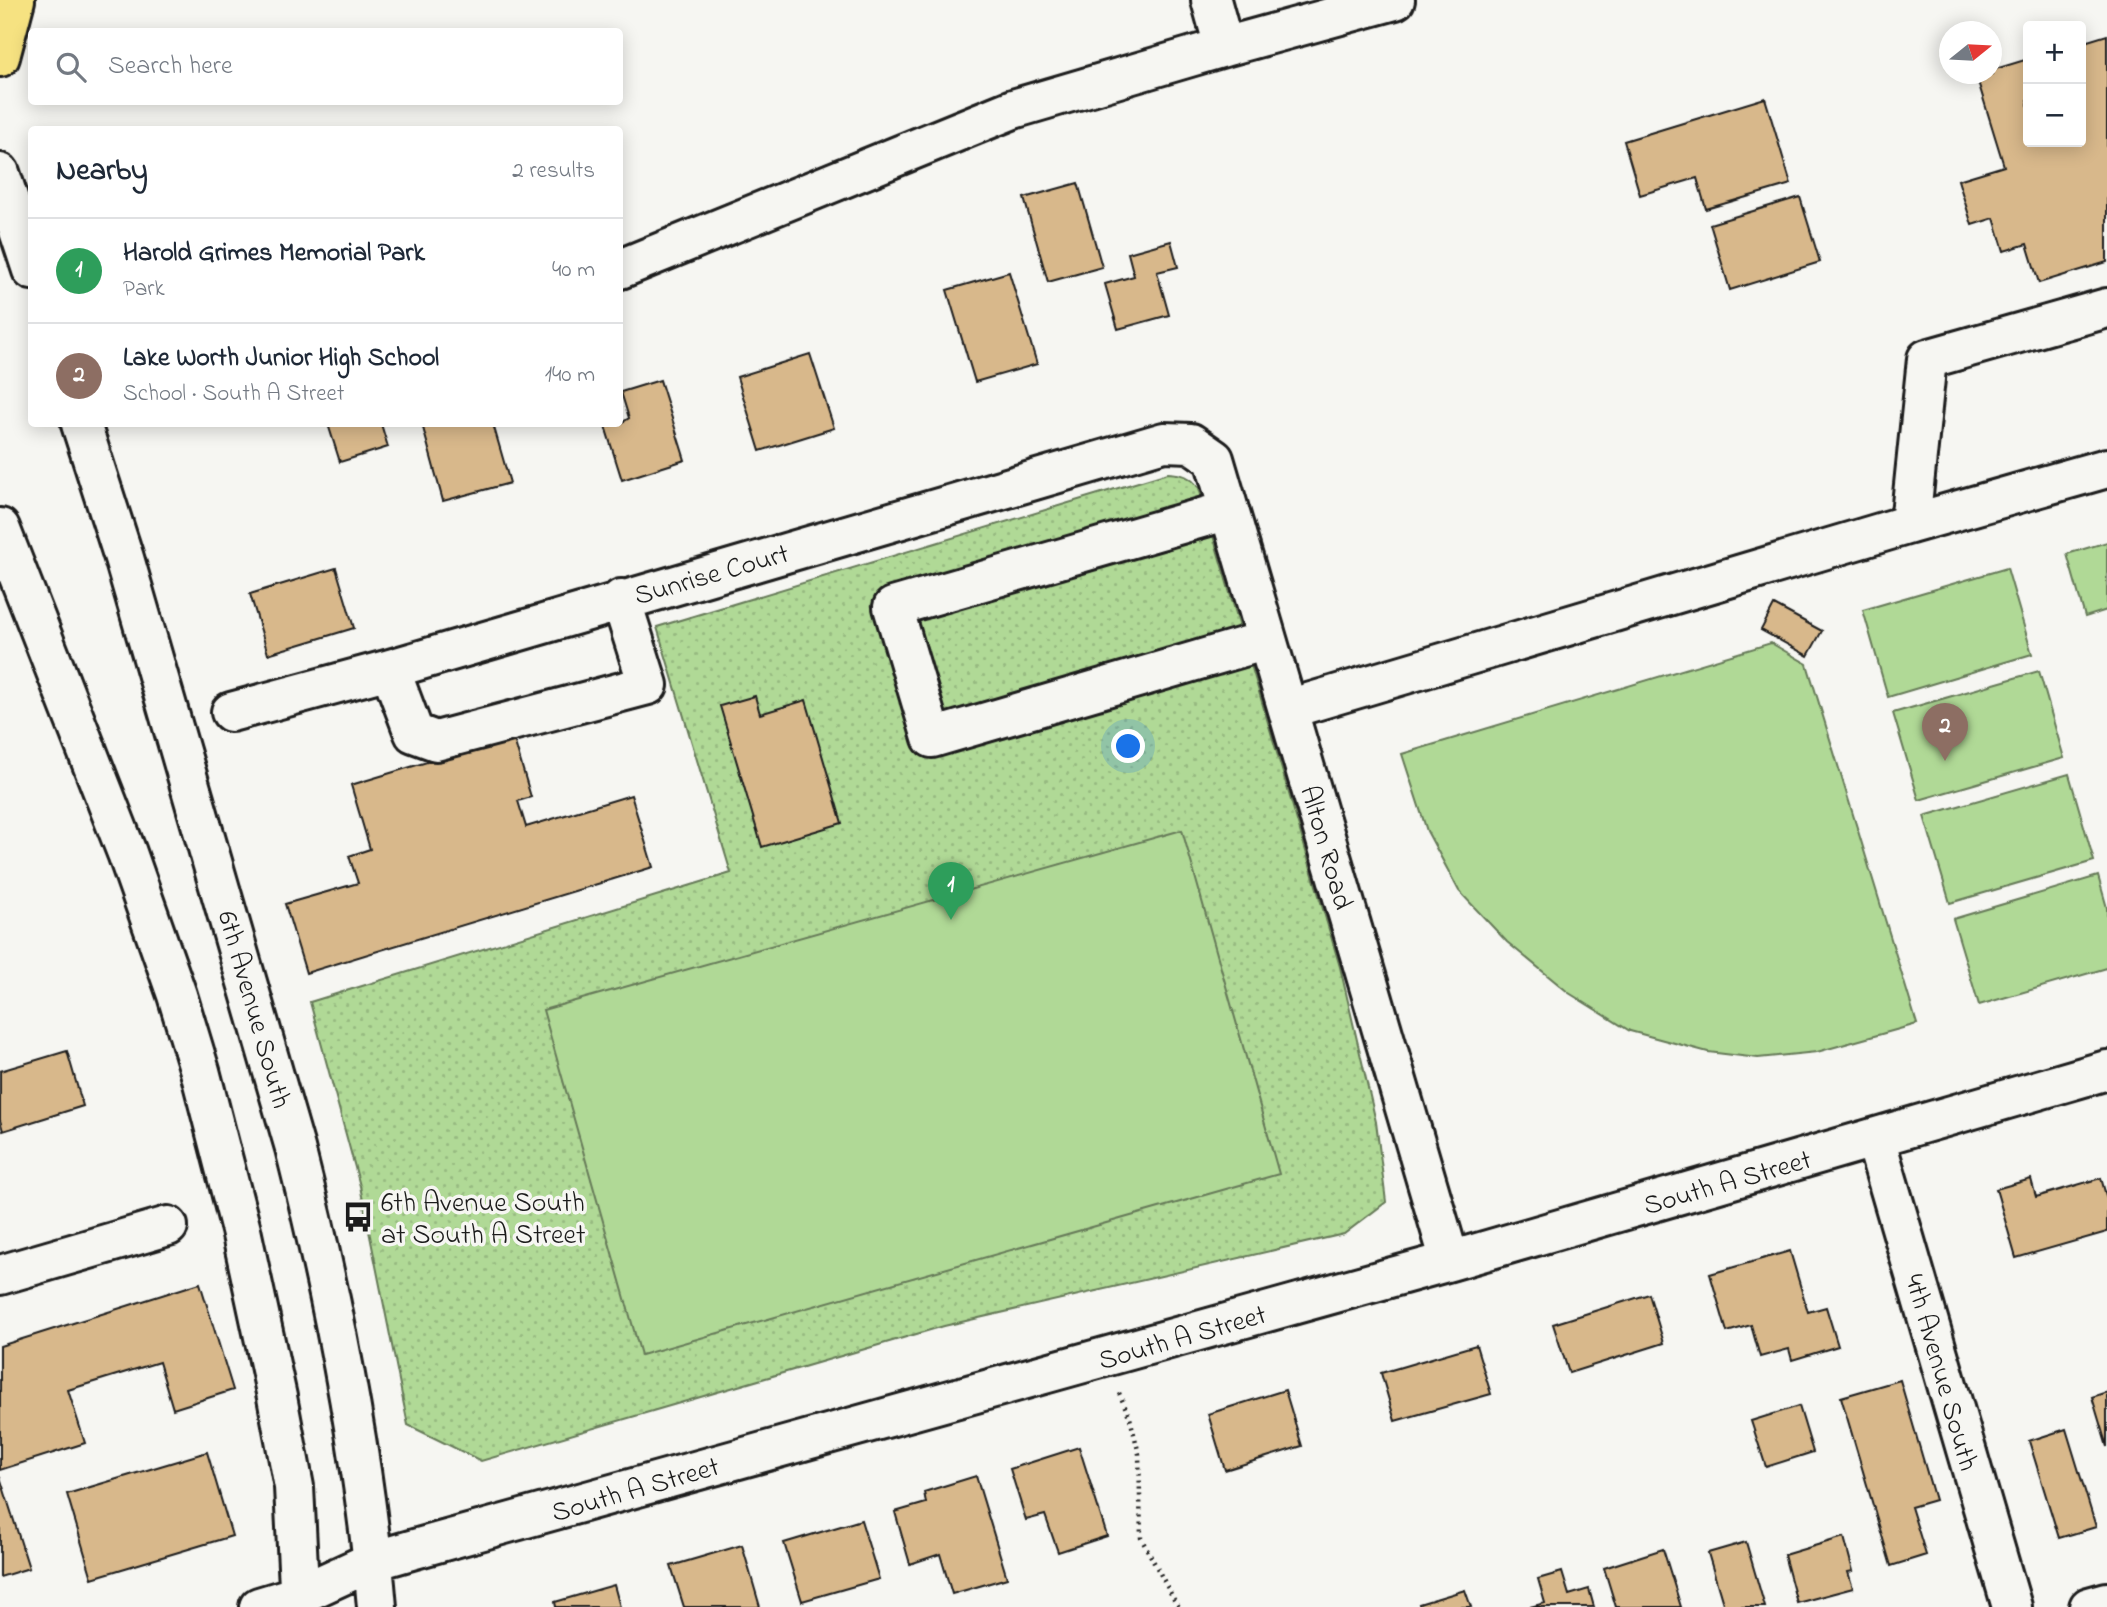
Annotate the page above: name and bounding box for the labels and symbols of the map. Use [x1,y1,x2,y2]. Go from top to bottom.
north arrow [1939,21,2002,84]
street label: Sunrise Court [630,535,794,618]
pin: 2 [1922,703,1968,761]
your location [1111,729,1145,763]
street label: Alton Road [1287,781,1362,915]
pin: 1 [928,862,974,920]
street label: 6th Avenue South [205,906,300,1114]
street label: South A Street [1639,1141,1817,1228]
place label: 6th Avenue South at South A Street [381,1184,586,1257]
bus stop icon: 6th Avenue South at South A Street [341,1200,375,1234]
street label: 4th Avenue South [1892,1270,1987,1476]
street label: South A Street [1094,1296,1272,1383]
street label: South A Street [547,1448,725,1535]

